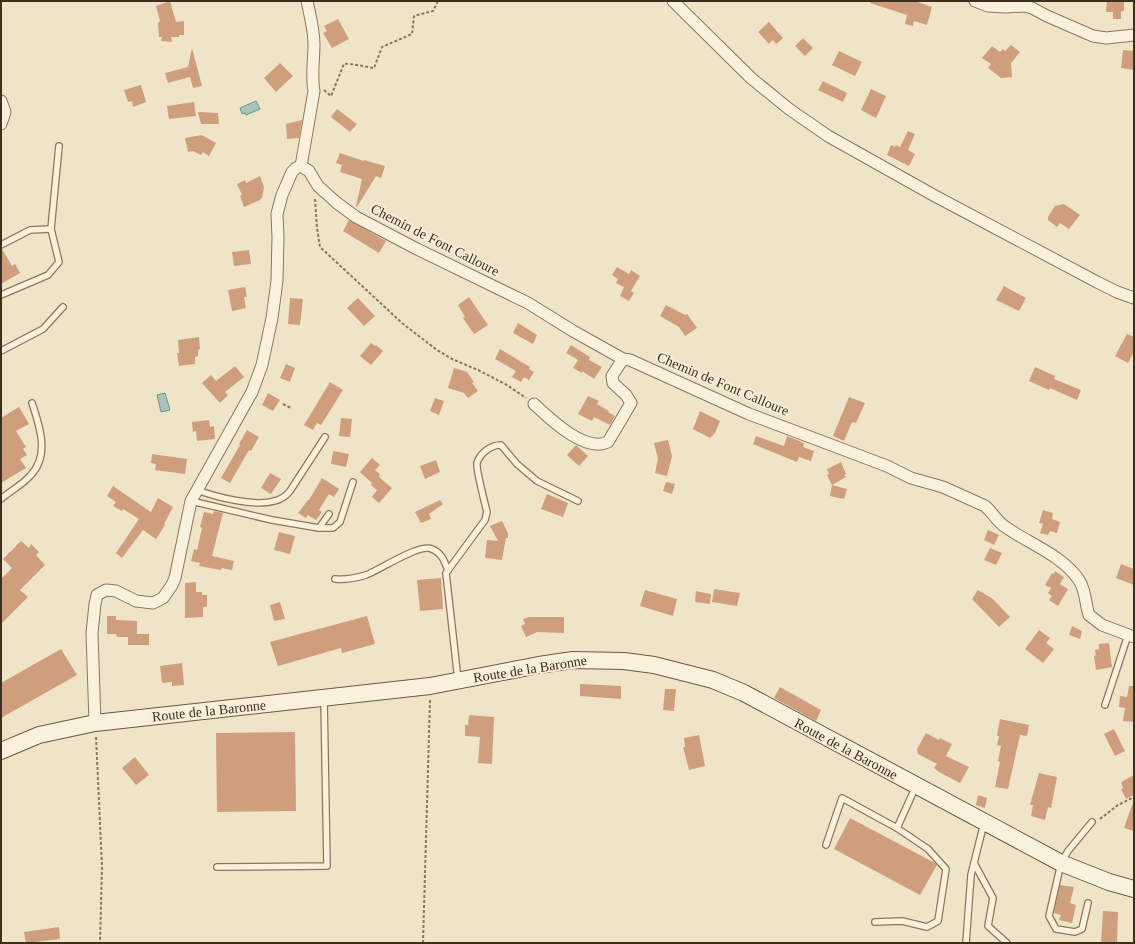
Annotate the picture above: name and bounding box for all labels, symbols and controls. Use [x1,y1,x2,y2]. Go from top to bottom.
street label: Chemin de Font Calloure [368,201,502,279]
street label: Chemin de Font Calloure [655,349,791,419]
street label: Route de la Baronne [472,653,588,685]
street label: Route de la Baronne [151,698,267,724]
street label: Route de la Baronne [792,715,900,783]

